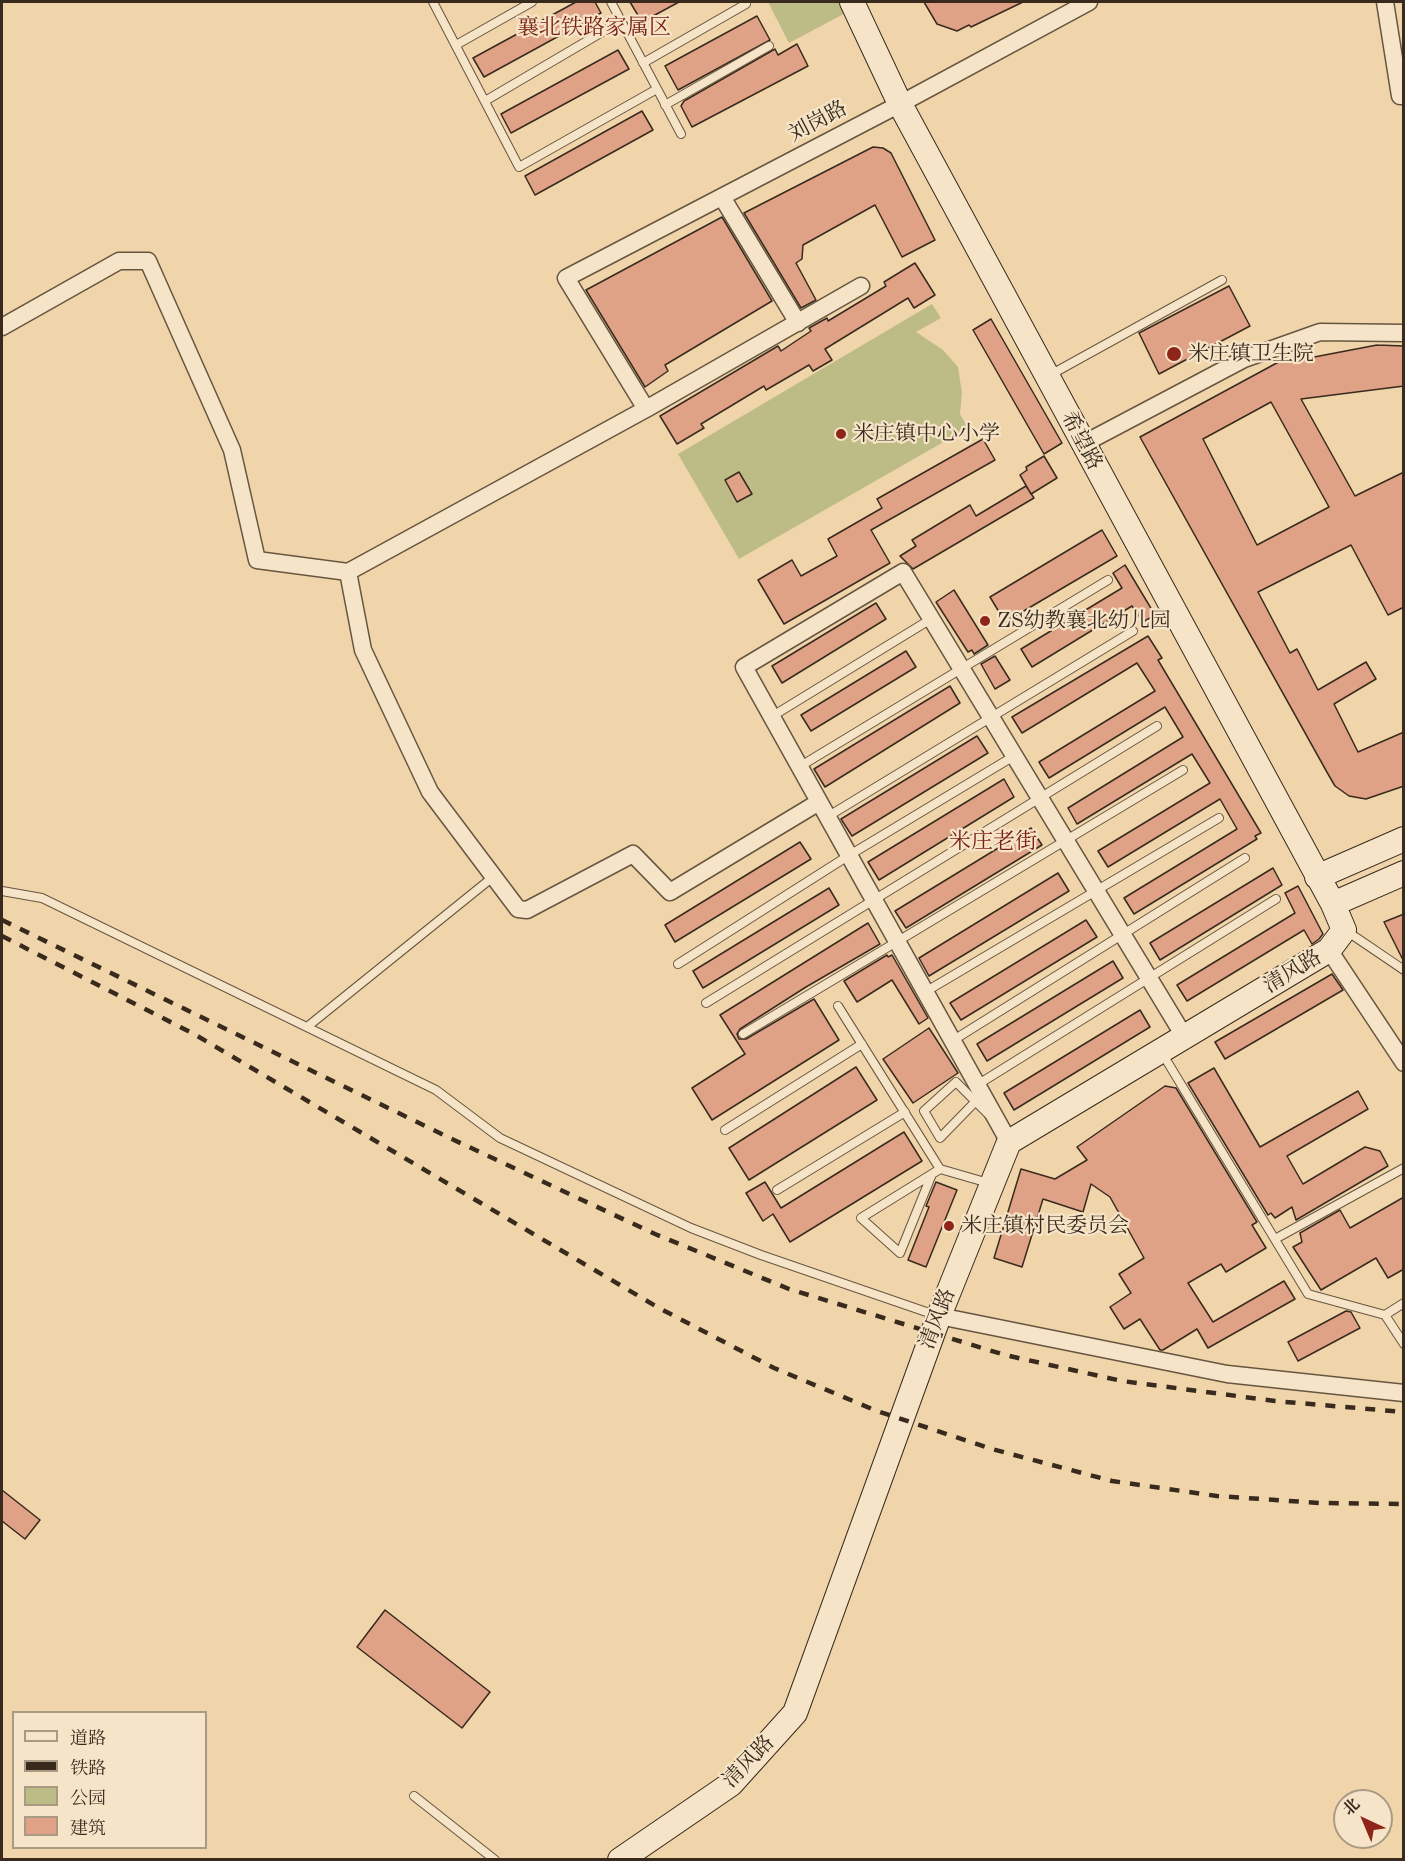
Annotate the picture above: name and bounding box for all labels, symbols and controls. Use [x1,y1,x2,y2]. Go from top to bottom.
district label: 襄北铁路家属区 [517,15,671,41]
street label: 刘岗路 [784,96,852,148]
place label: 米庄镇卫生院 [1188,341,1314,367]
marker: 米庄镇卫生院 [1165,345,1183,363]
street label: 希望路 [1055,407,1107,475]
place label: 米庄镇中心小学 [853,421,1000,447]
marker: 米庄镇中心小学 [834,427,848,441]
place label: ZS幼教襄北幼儿园 [997,608,1171,634]
marker: ZS幼教襄北幼儿园 [978,614,992,628]
district label: 米庄老街 [949,829,1037,855]
street label: 清风路 [1260,945,1326,999]
place label: 米庄镇村民委员会 [961,1213,1129,1239]
marker: 米庄镇村民委员会 [942,1219,956,1233]
street label: 清风路 [915,1285,961,1353]
legend [12,1711,207,1849]
text: 道路 [70,1730,106,1748]
street label: 清风路 [718,1731,780,1793]
text: 铁路 [70,1760,106,1778]
north arrow [1333,1789,1393,1849]
text: 公园 [70,1790,106,1808]
text: 北 [1341,1796,1363,1819]
text: 建筑 [70,1820,106,1838]

